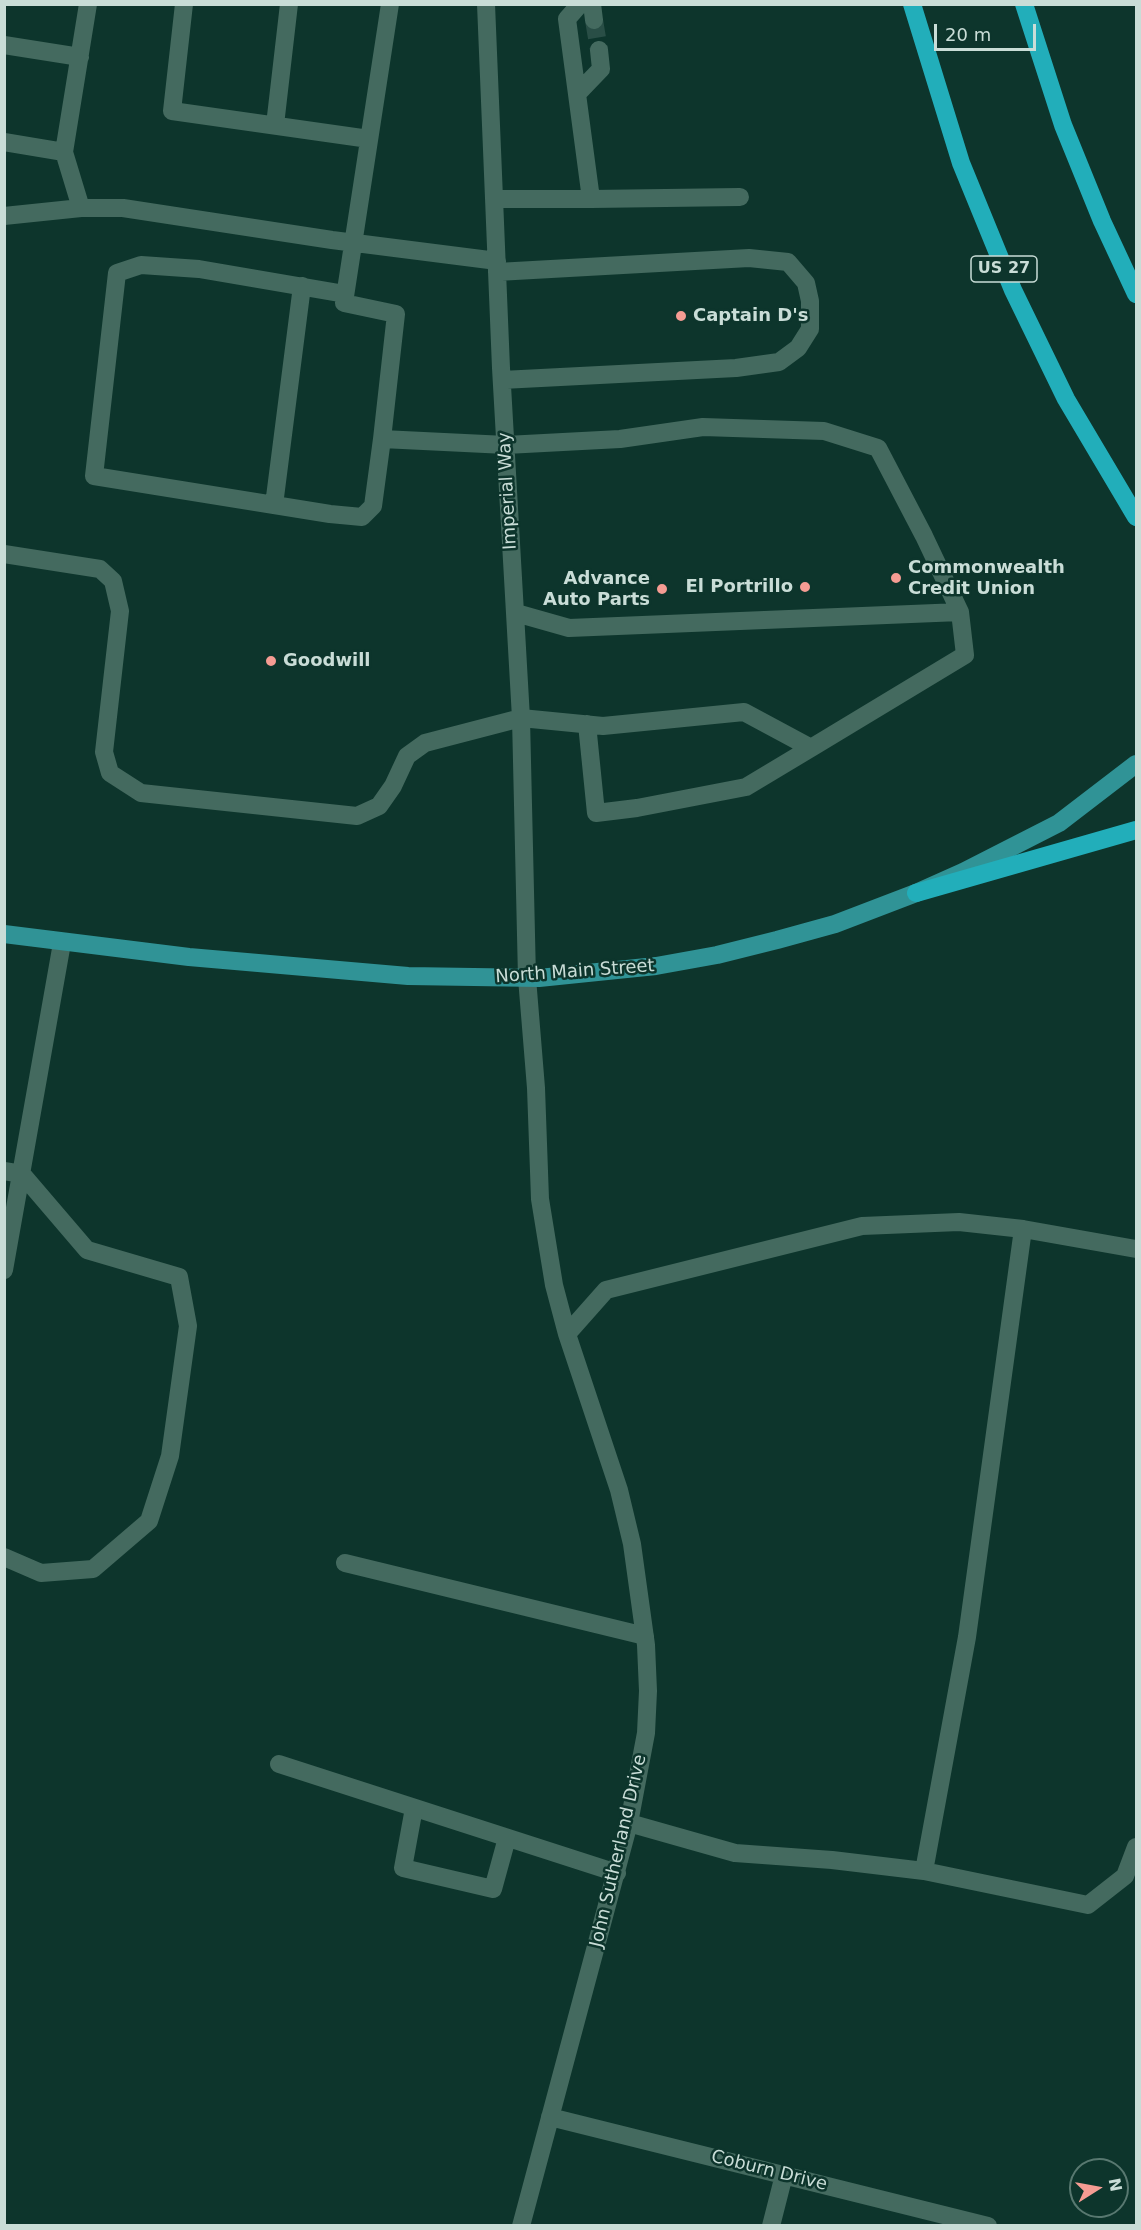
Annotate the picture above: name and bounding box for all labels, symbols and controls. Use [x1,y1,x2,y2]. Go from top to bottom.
scale bar [937,12,1039,50]
text: 20 m [945,24,991,45]
road number: US 27 [971,256,1037,282]
place label: Captain D's [693,305,808,327]
marker: Captain D's [674,309,688,323]
street label: Imperial Way [494,432,522,550]
place label: Commonwealth Credit Union [908,557,1065,600]
place label: Advance Auto Parts [543,568,650,610]
marker: Commonwealth Credit Union [889,571,903,585]
place label: El Portrillo [685,576,793,598]
marker: El Portrillo [798,580,812,594]
marker: Advance Auto Parts [655,582,669,596]
place label: Goodwill [283,650,371,672]
marker: Goodwill [264,654,278,668]
street label: North Main Street [495,956,655,988]
street label: John Sutherland Drive [586,1752,652,1950]
street label: Coburn Drive [709,2146,829,2196]
north arrow [1069,2158,1129,2218]
text: N [1105,2176,1126,2193]

